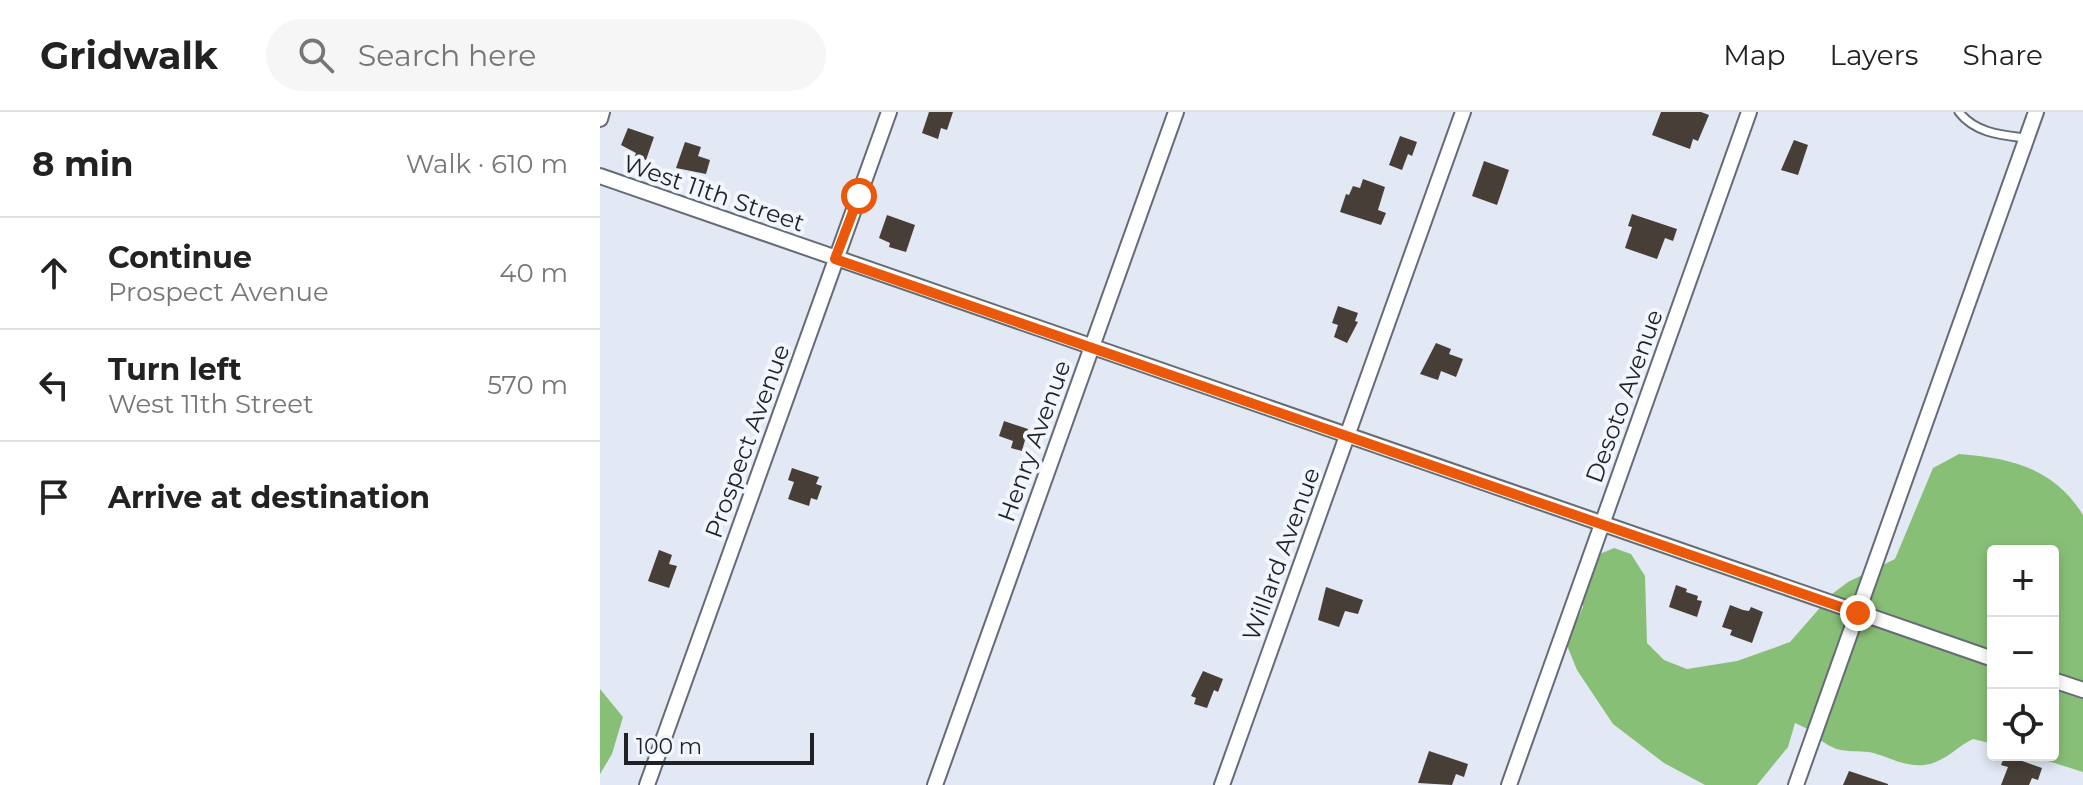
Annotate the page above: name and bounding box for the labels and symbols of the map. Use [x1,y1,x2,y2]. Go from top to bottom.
street label: West 11th Street [620,148,809,238]
route start [841,178,877,214]
street label: Desoto Avenue [1579,305,1669,487]
street label: Prospect Avenue [699,340,795,542]
street label: Henry Avenue [991,356,1077,526]
street label: Willard Avenue [1236,463,1326,645]
route end [1840,595,1876,631]
scale bar [624,729,814,765]

